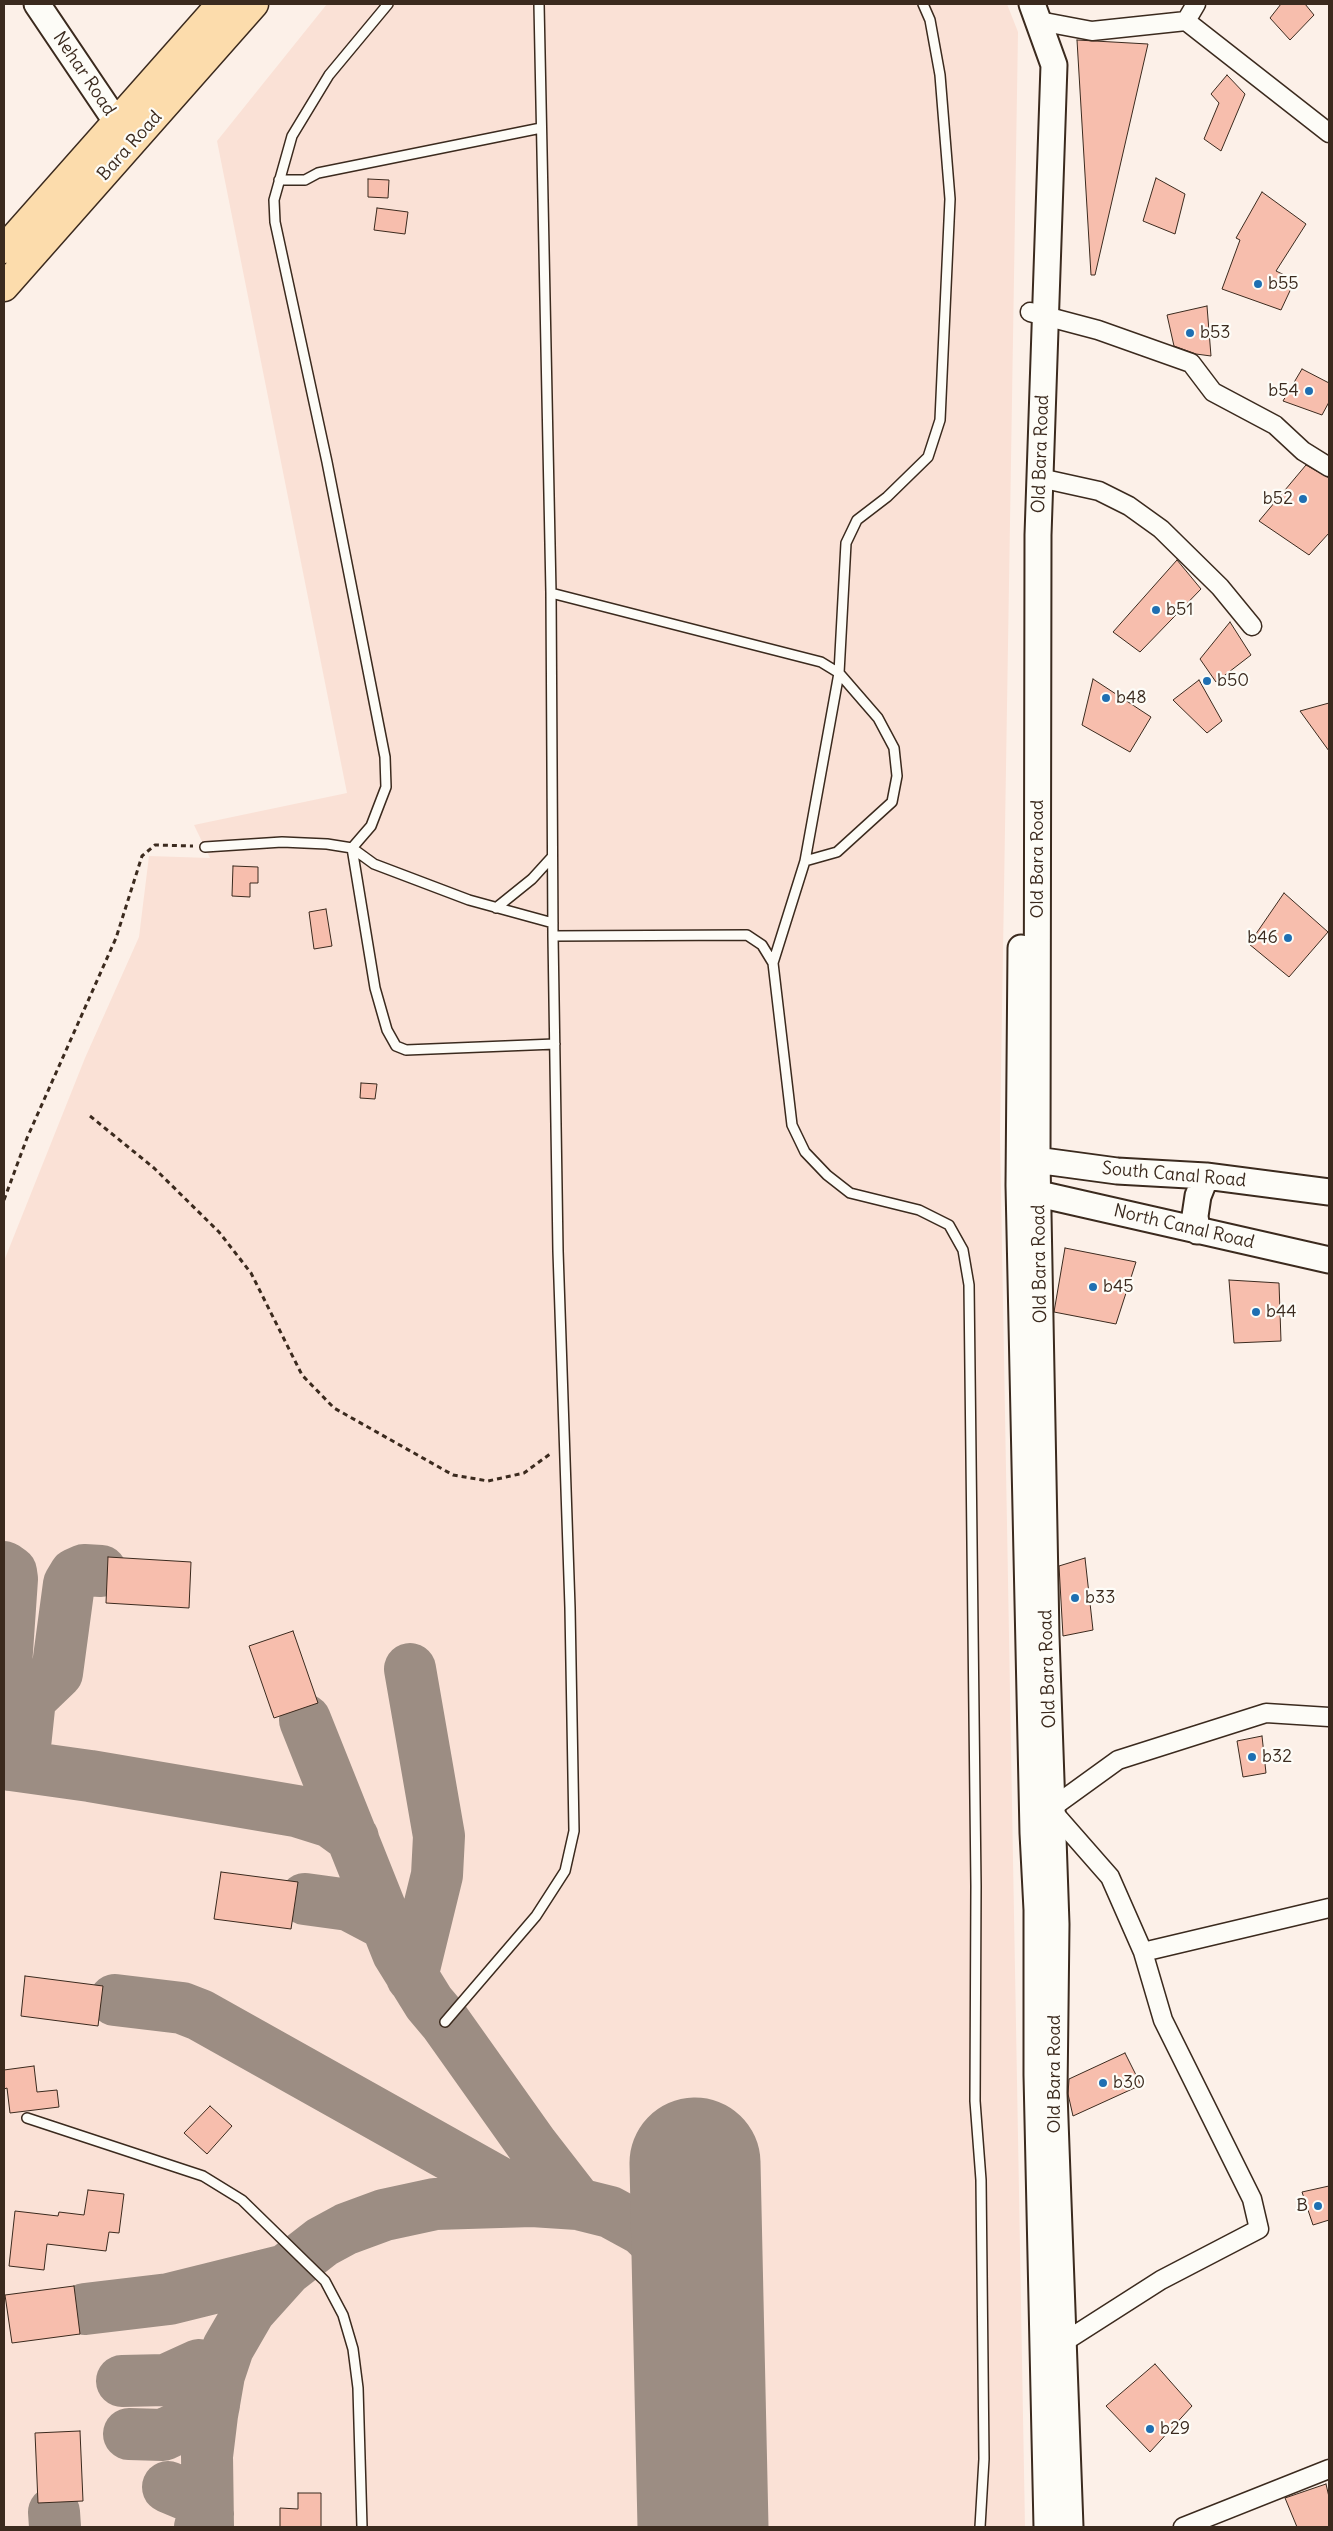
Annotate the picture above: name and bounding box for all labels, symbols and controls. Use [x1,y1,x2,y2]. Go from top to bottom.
street label: Nehar Road [48,28,120,120]
street label: Bara Road [93,107,167,185]
place label: b55 [1268,273,1299,295]
marker: b55 [1252,278,1264,290]
place label: b53 [1200,322,1231,344]
marker: b53 [1184,327,1196,339]
place label: b54 [1268,380,1299,402]
marker: b54 [1303,385,1315,397]
street label: Old Bara Road [1028,394,1054,514]
place label: b52 [1263,488,1293,510]
marker: b52 [1297,493,1309,505]
place label: b51 [1166,599,1193,621]
marker: b51 [1150,604,1162,616]
place label: b50 [1217,670,1249,692]
marker: b50 [1201,675,1213,687]
place label: b48 [1116,687,1147,709]
marker: b48 [1100,692,1112,704]
street label: Old Bara Road [1027,800,1049,918]
place label: b46 [1247,927,1278,949]
marker: b46 [1282,932,1294,944]
street label: South Canal Road [1101,1158,1247,1192]
street label: North Canal Road [1112,1200,1256,1254]
street label: Old Bara Road [1028,1204,1052,1324]
place label: b45 [1103,1276,1134,1298]
marker: b45 [1087,1281,1099,1293]
place label: b44 [1266,1301,1297,1323]
marker: b44 [1250,1306,1262,1318]
place label: b33 [1085,1587,1115,1609]
marker: b33 [1069,1592,1081,1604]
street label: Old Bara Road [1035,1609,1061,1729]
place label: b32 [1262,1746,1292,1768]
marker: b32 [1246,1751,1258,1763]
street label: Old Bara Road [1044,2015,1066,2133]
place label: b30 [1113,2072,1145,2094]
marker: b30 [1097,2077,1109,2089]
place label: B [1296,2195,1308,2217]
marker: B [1312,2200,1324,2212]
place label: b29 [1160,2418,1190,2440]
marker: b29 [1144,2423,1156,2435]

